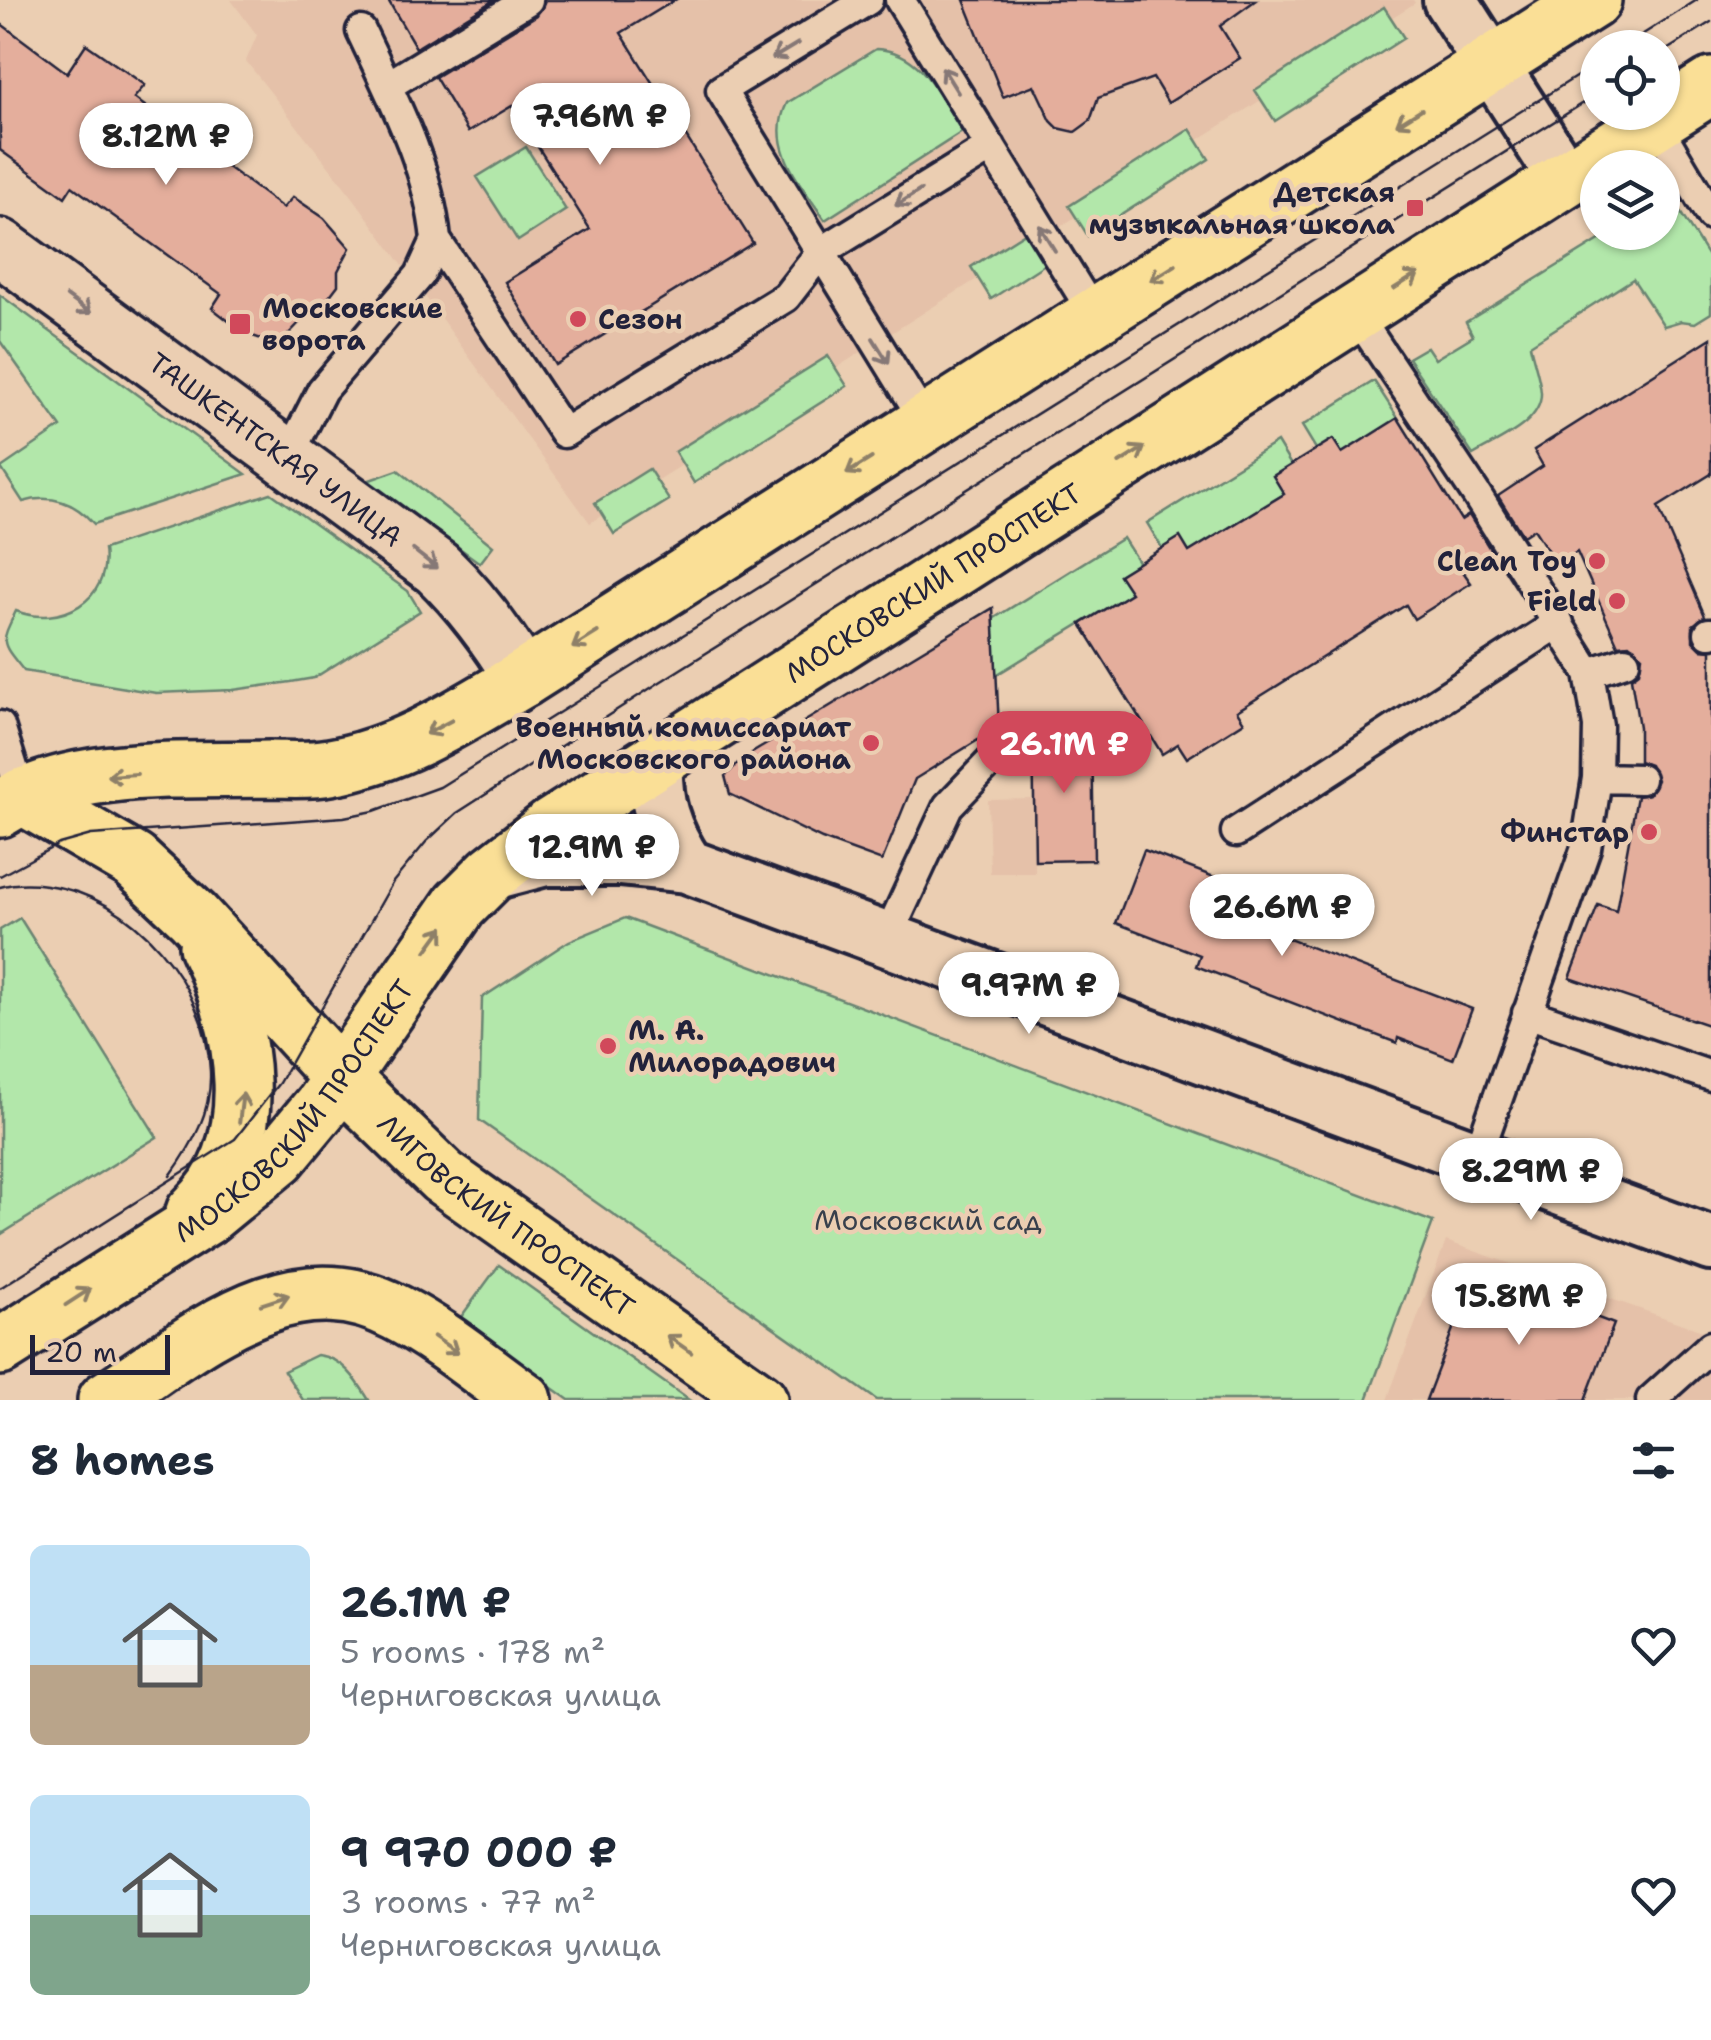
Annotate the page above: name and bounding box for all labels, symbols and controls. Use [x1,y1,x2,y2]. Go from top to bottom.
map controls [1580,30,1680,250]
button: locate [1580,30,1680,130]
one-way arrow [771,41,800,61]
one-way arrow [939,66,960,94]
pin: 7.96M ₽ [508,83,692,168]
text: 7.96M ₽ [532,94,668,137]
pin: 8.12M ₽ [74,103,258,188]
one-way arrow [1395,106,1424,127]
text: 8.12M ₽ [101,114,231,157]
button: layers [1580,150,1680,250]
place label: Детская музыкальная школа [1088,173,1395,243]
one-way arrow [894,188,923,208]
marker: Детская музыкальная школа [1404,197,1426,219]
one-way arrow [1037,224,1057,252]
one-way arrow [1149,263,1178,283]
one-way arrow [1391,270,1420,291]
place label: Московские ворота [262,289,443,359]
one-way arrow [65,294,92,315]
place label: Сезон [598,300,683,338]
marker: Сезон [567,308,589,330]
marker: Московские ворота [227,311,253,337]
one-way arrow [871,336,892,365]
street label: ТАШКЕНТСКАЯ УЛИЦА [141,343,410,556]
one-way arrow [1117,445,1145,466]
one-way arrow [845,455,874,476]
street label: МОСКОВСКИЙ ПРОСПЕКТ [778,474,1089,692]
place label: Clean Toy [1437,542,1577,580]
one-way arrow [412,548,438,570]
marker: Clean Toy [1586,550,1608,572]
place label: Field [1527,582,1597,620]
marker: Field [1606,590,1628,612]
one-way arrow [571,630,599,650]
place label: Военный комиссариат Московского района [516,708,851,778]
pin: 26.1M ₽ [972,711,1156,796]
one-way arrow [425,718,454,738]
text: 26.1M ₽ [999,722,1129,765]
marker: Военный комиссариат Московского района [860,732,882,754]
one-way arrow [106,766,138,785]
place label: Финстар [1500,813,1629,851]
pin: 12.9M ₽ [500,814,684,899]
marker: Финстар [1638,821,1660,843]
text: 12.9M ₽ [527,825,657,868]
pin: 26.6M ₽ [1190,874,1374,959]
text: 26.6M ₽ [1212,885,1352,928]
one-way arrow [424,926,445,953]
pin: 9.97M ₽ [937,952,1121,1037]
text: 9.97M ₽ [960,963,1098,1006]
street label: МОСКОВСКИЙ ПРОСПЕКТ [167,972,422,1251]
place label: М. А. Милорадович [628,1011,836,1081]
marker: М. А. Милорадович [597,1035,619,1057]
one-way arrow [232,1093,251,1125]
street label: ЛИГОВСКИЙ ПРОСПЕКТ [369,1105,642,1326]
pin: 8.29M ₽ [1439,1138,1623,1223]
text: 8.29M ₽ [1461,1149,1601,1192]
park label: Московский сад [814,1201,1042,1239]
pin: 15.8M ₽ [1427,1263,1611,1348]
text: 15.8M ₽ [1454,1274,1584,1317]
one-way arrow [63,1286,92,1307]
one-way arrow [258,1290,290,1308]
scale bar [30,1330,170,1374]
text: 20 m [45,1333,117,1371]
one-way arrow [432,1334,460,1355]
one-way arrow [666,1334,694,1355]
text: 8 homes [30,1432,215,1488]
icon: filters [1626,1433,1681,1488]
text: 26.1M ₽ [340,1574,511,1630]
icon: home [110,1585,230,1705]
icon: heart [1626,1618,1681,1673]
text: 5 rooms · 178 m² [340,1630,605,1673]
text: Черниговская улица [340,1673,661,1716]
text: 9 970 000 ₽ [340,1824,617,1880]
icon: home [110,1835,230,1955]
icon: heart [1626,1868,1681,1923]
text: 3 rooms · 77 m² [340,1880,596,1923]
text: Черниговская улица [340,1923,661,1966]

